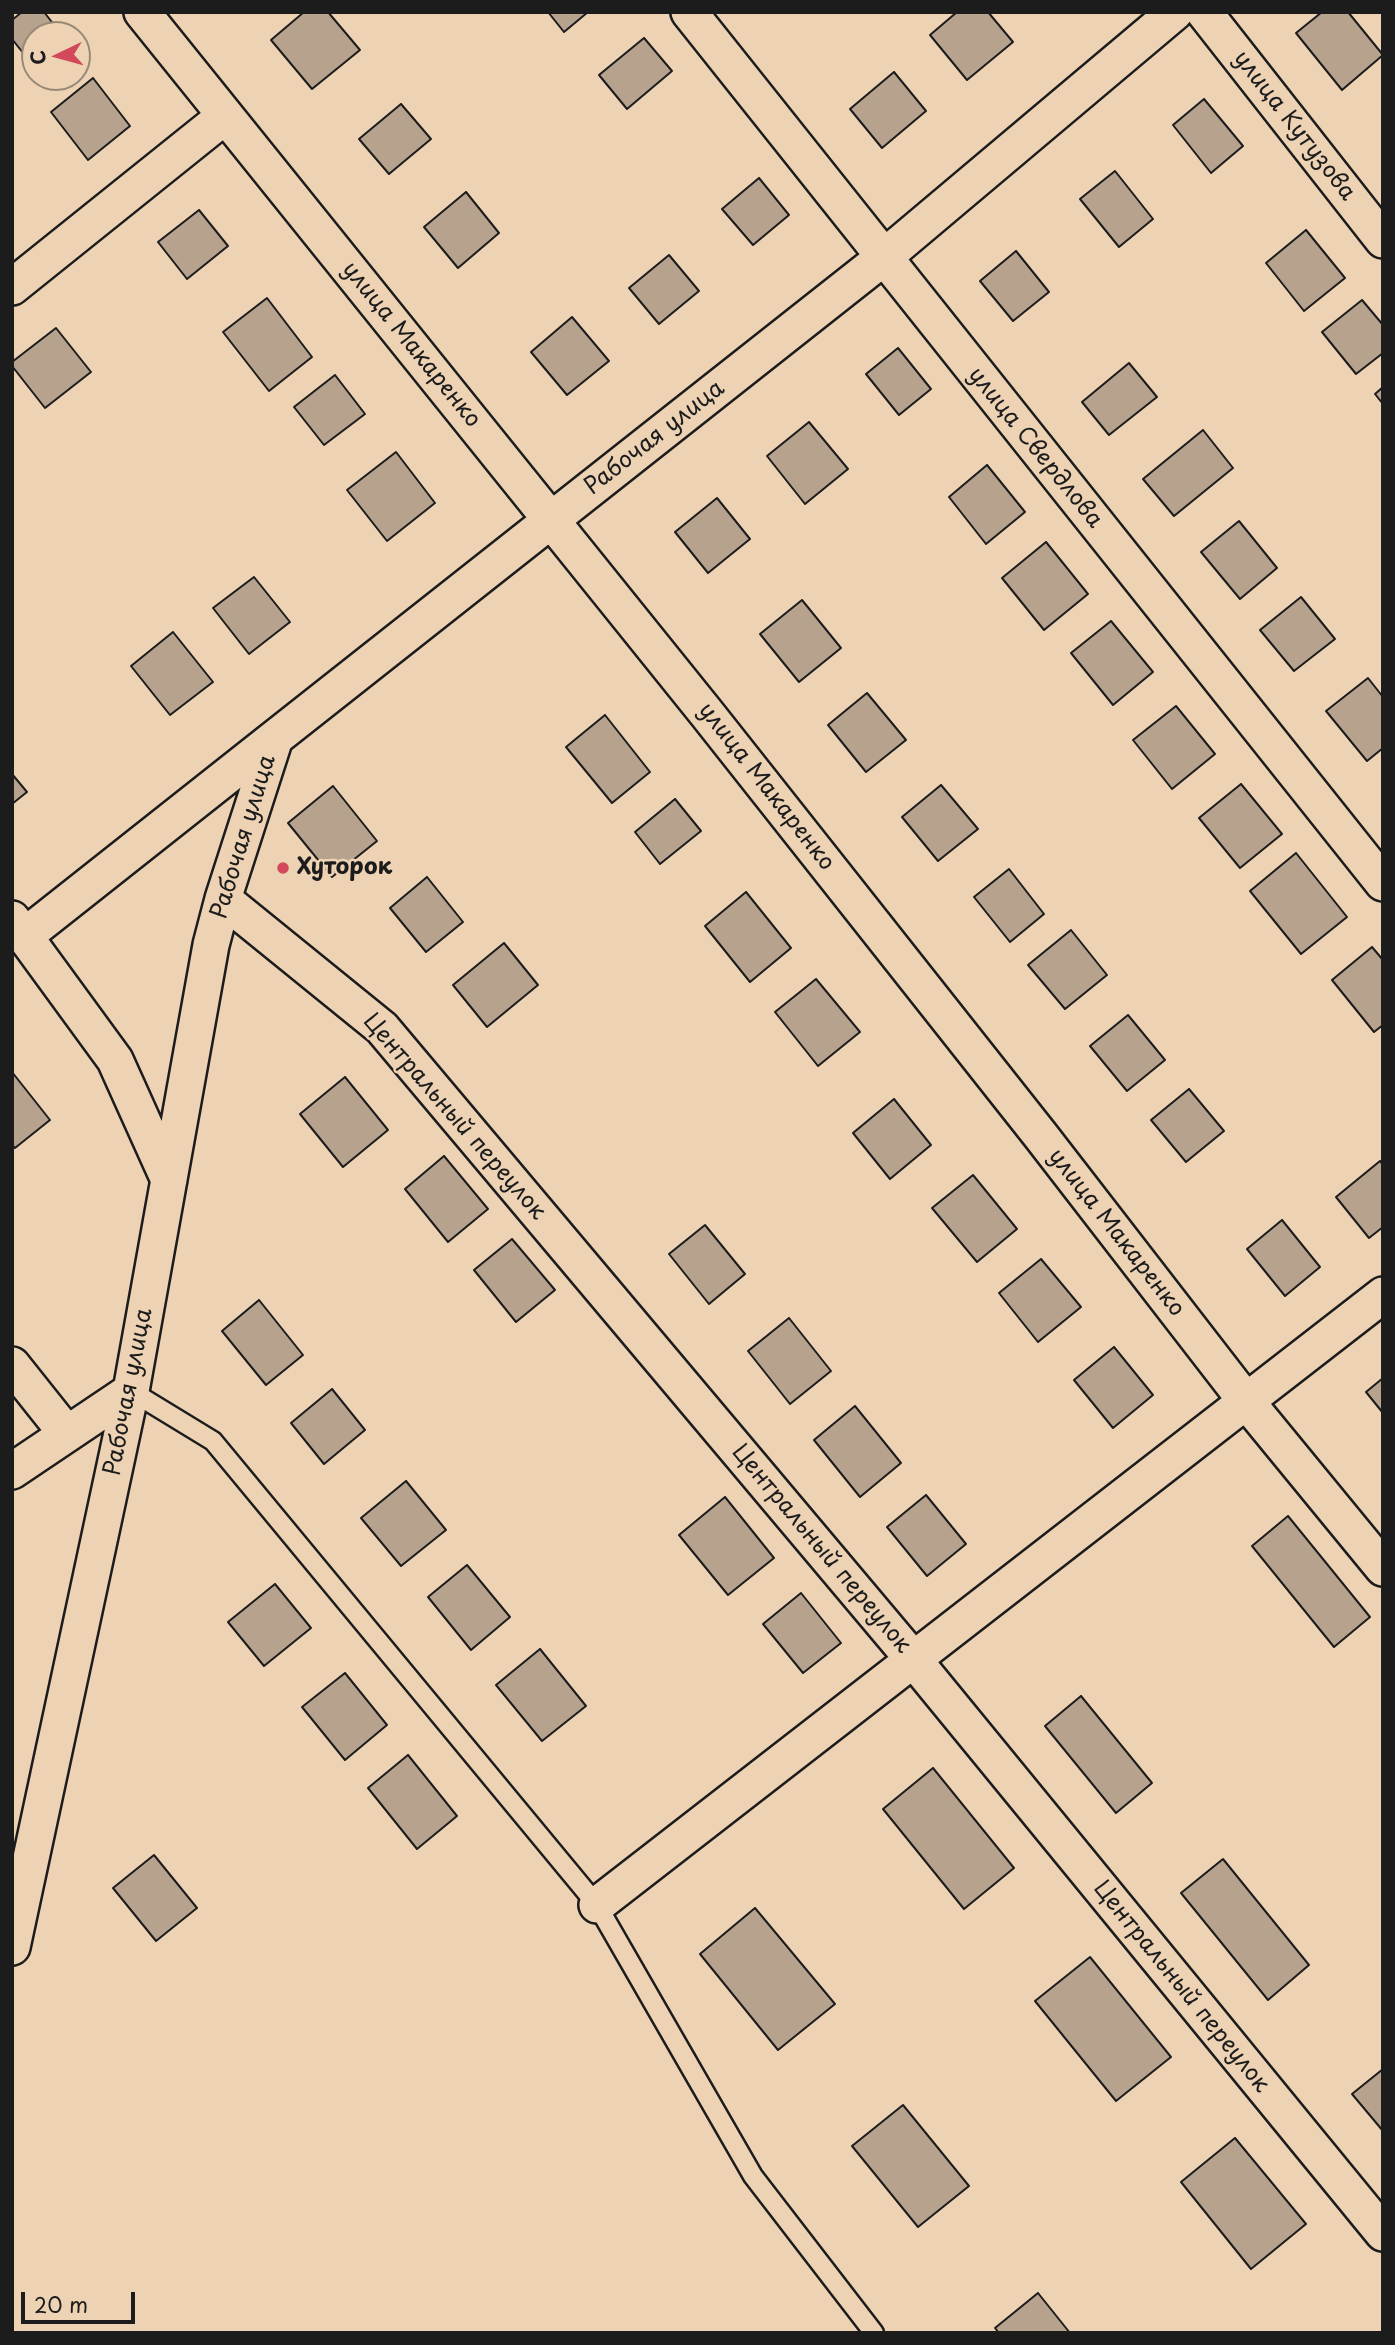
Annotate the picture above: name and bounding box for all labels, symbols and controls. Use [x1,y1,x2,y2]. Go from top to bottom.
north arrow [21,21,91,91]
street label: улица Кутузова [1227,46,1361,206]
text: С [23,49,52,66]
street label: улица Макаренко [336,257,486,433]
street label: улица Свердлова [962,362,1108,534]
street label: Рабочая улица [580,375,730,501]
street label: улица Макаренко [692,698,840,876]
street label: Рабочая улица [206,752,282,922]
place label: Хуторок [297,854,392,882]
marker: Хуторок [275,860,291,876]
street label: Центральный переулок [357,1008,551,1226]
street label: улица Макаренко [1042,1144,1190,1322]
street label: Рабочая улица [99,1306,159,1478]
street label: Центральный переулок [726,1439,916,1659]
street label: Центральный переулок [1087,1876,1275,2098]
scale bar [24,2278,138,2322]
text: 20 m [34,2288,88,2320]

